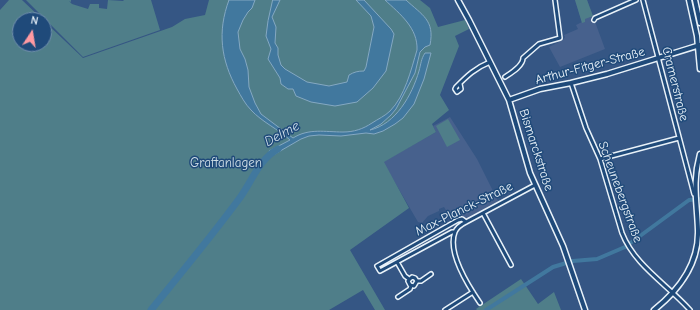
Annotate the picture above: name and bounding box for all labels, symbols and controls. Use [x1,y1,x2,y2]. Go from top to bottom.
north arrow [12,12,52,52]
text: N [30,14,39,28]
street label: Arthur-Fitger-Straße [533,44,647,88]
street label: Cramerstraße [658,45,692,123]
street label: Bismarckstraße [515,107,557,193]
water label: Delme [261,118,303,150]
street label: Scheunebergstraße [594,139,646,245]
park label: Graftanlagen [190,155,262,171]
street label: Max-Planck-Straße [413,179,515,239]

